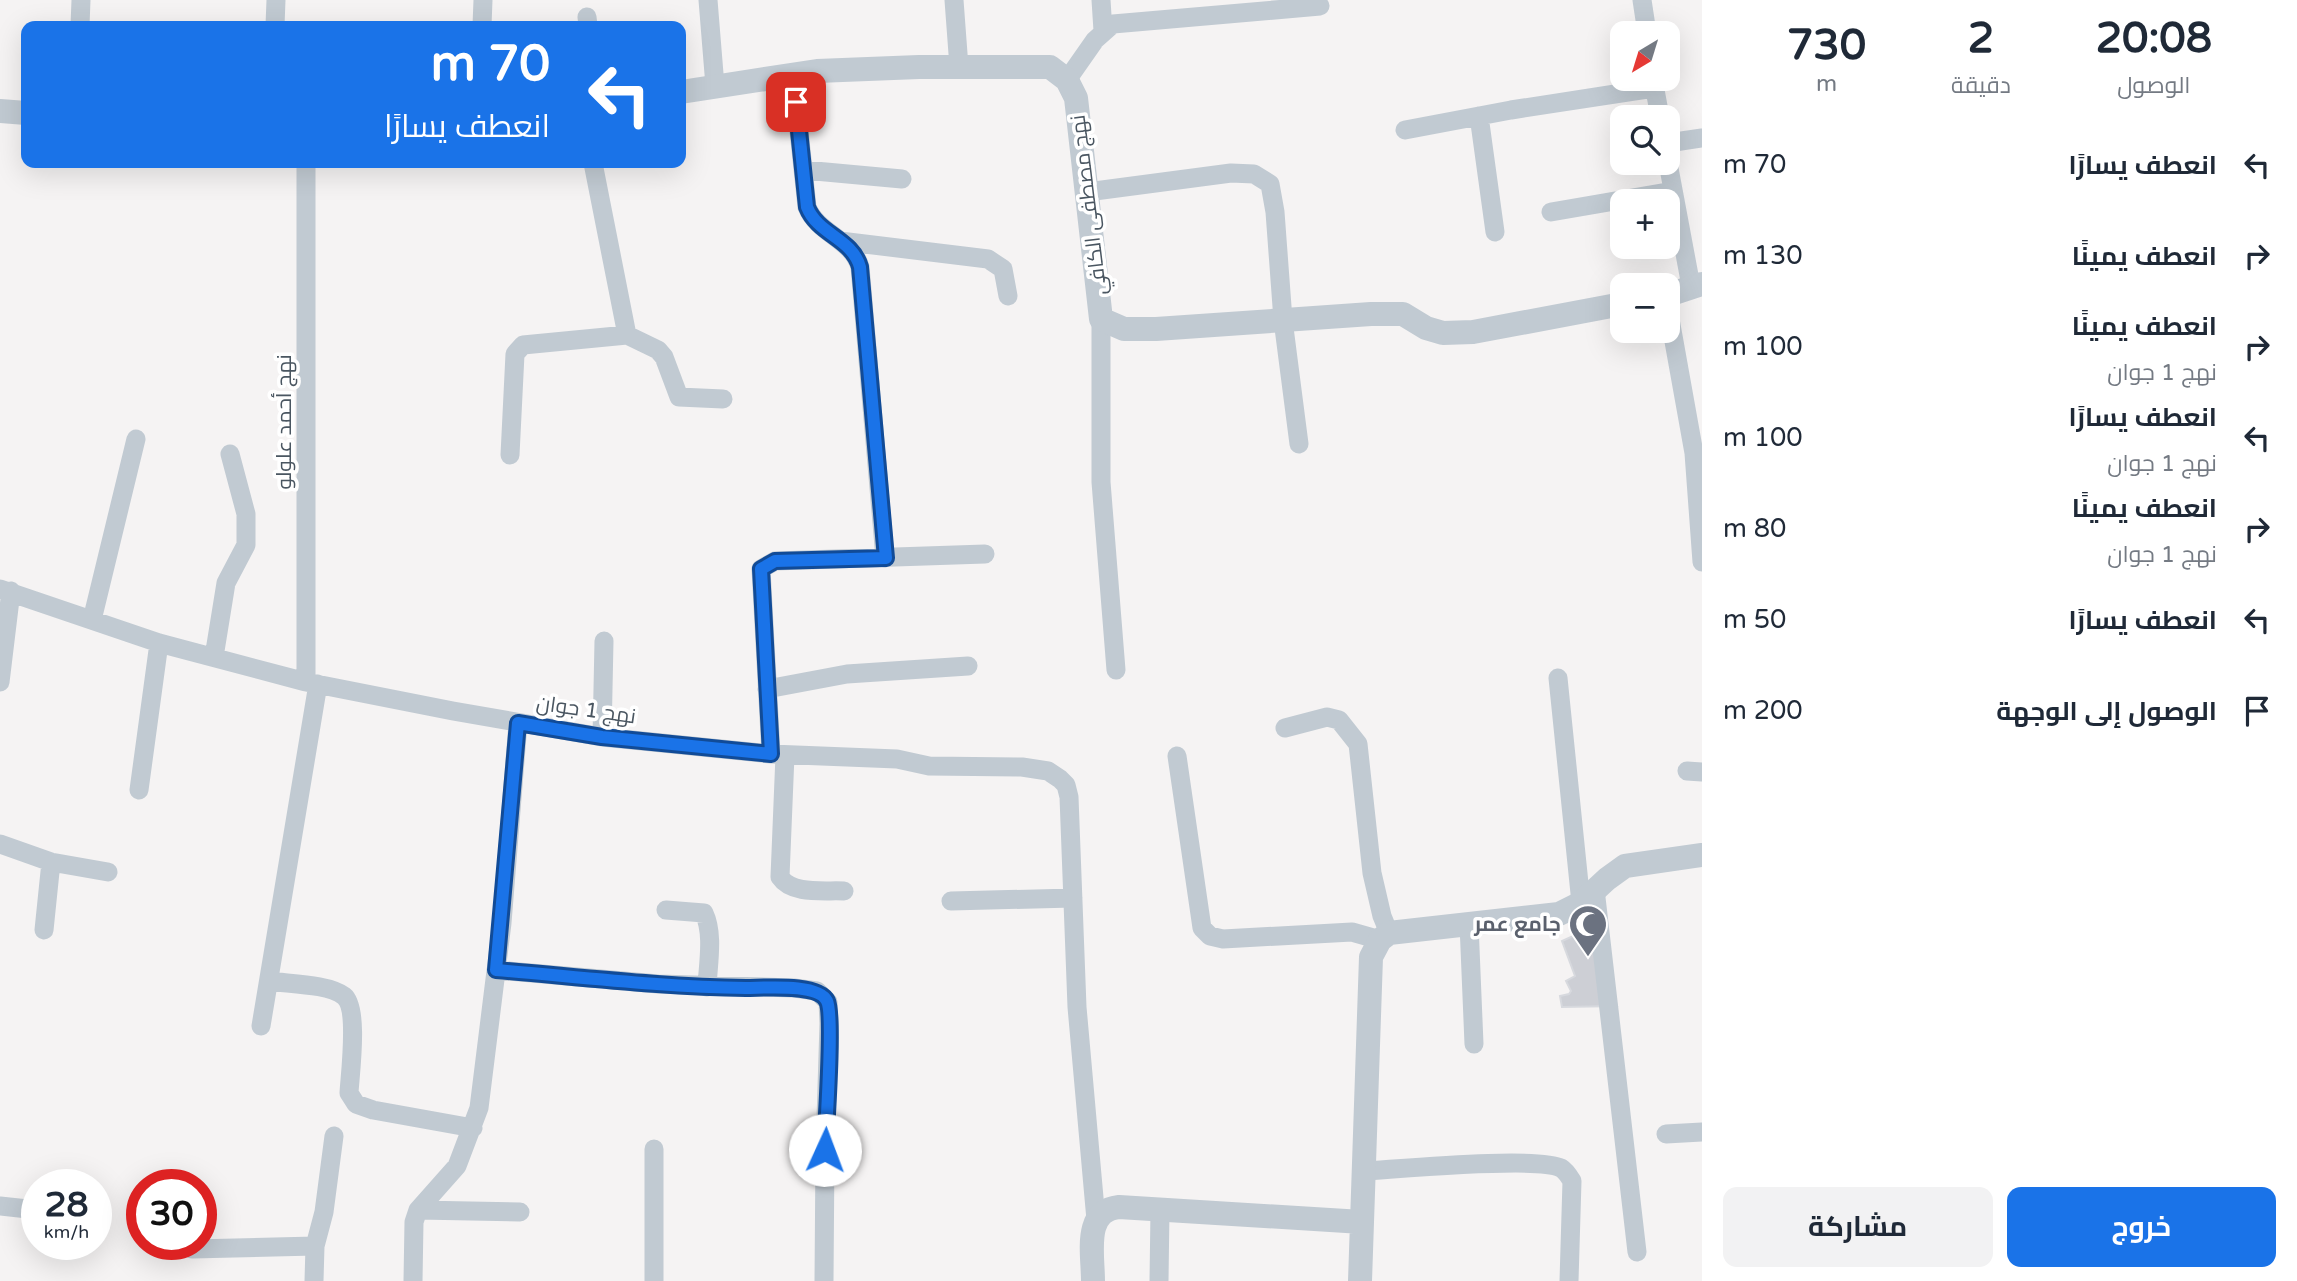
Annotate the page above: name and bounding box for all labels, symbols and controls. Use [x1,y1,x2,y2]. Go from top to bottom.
text: 2 [1968,13,1994,64]
text: 20:08 [2096,13,2212,64]
text: 730 [1787,20,1866,71]
north arrow [1610,21,1680,91]
map controls [1610,21,1680,343]
text: 70 m [431,35,550,94]
icon: left [574,49,665,140]
text: m [1816,70,1837,98]
pin [766,72,826,132]
text: دقيقة [1951,72,2011,100]
text: الوصول [2117,72,2191,100]
icon: arrive [777,83,815,121]
button: search [1610,105,1680,175]
text: انعطف يسارًا [384,108,550,146]
street label: نهج مصطفى الكافي [1066,113,1115,296]
icon: left [2238,146,2276,184]
text: 70 m [1723,149,1786,180]
text: انعطف يسارًا [2068,150,2217,181]
button: + [1610,189,1680,259]
icon: right [2238,237,2276,275]
text: 130 m [1723,240,1803,271]
text: انعطف يمينًا [2072,241,2217,272]
button: − [1610,273,1680,343]
text: انعطف يمينًا [2072,311,2217,342]
icon: right [2238,328,2276,366]
text: 100 m [1723,331,1803,362]
street label: نهج أحمد علولو [271,354,298,490]
text: نهج 1 جوان [2107,359,2217,387]
text: انعطف يسارًا [2068,402,2217,433]
icon: left [2238,419,2276,457]
text: 100 m [1723,422,1803,453]
text: نهج 1 جوان [2107,450,2217,478]
text: انعطف يمينًا [2072,493,2217,524]
icon: right [2238,510,2276,548]
text: 80 m [1723,513,1786,544]
text: نهج 1 جوان [2107,541,2217,569]
icon: left [2238,601,2276,639]
text: 50 m [1723,604,1786,635]
text: انعطف يسارًا [2068,605,2217,636]
street label: نهج 1 جوان [534,691,637,730]
icon: arrive [2238,692,2276,730]
text: 200 m [1723,695,1803,726]
text: الوصول إلى الوجهة [1996,696,2217,727]
mosque icon: جامع عمر [1567,903,1609,958]
place label: جامع عمر [1473,912,1561,938]
position arrow [788,1113,862,1187]
speed limit sign: 30 [126,1169,217,1260]
text: 28 [45,1184,88,1226]
button: مشاركة [1723,1187,1993,1267]
button: خروج [2007,1187,2276,1267]
text: km/h [44,1221,89,1243]

